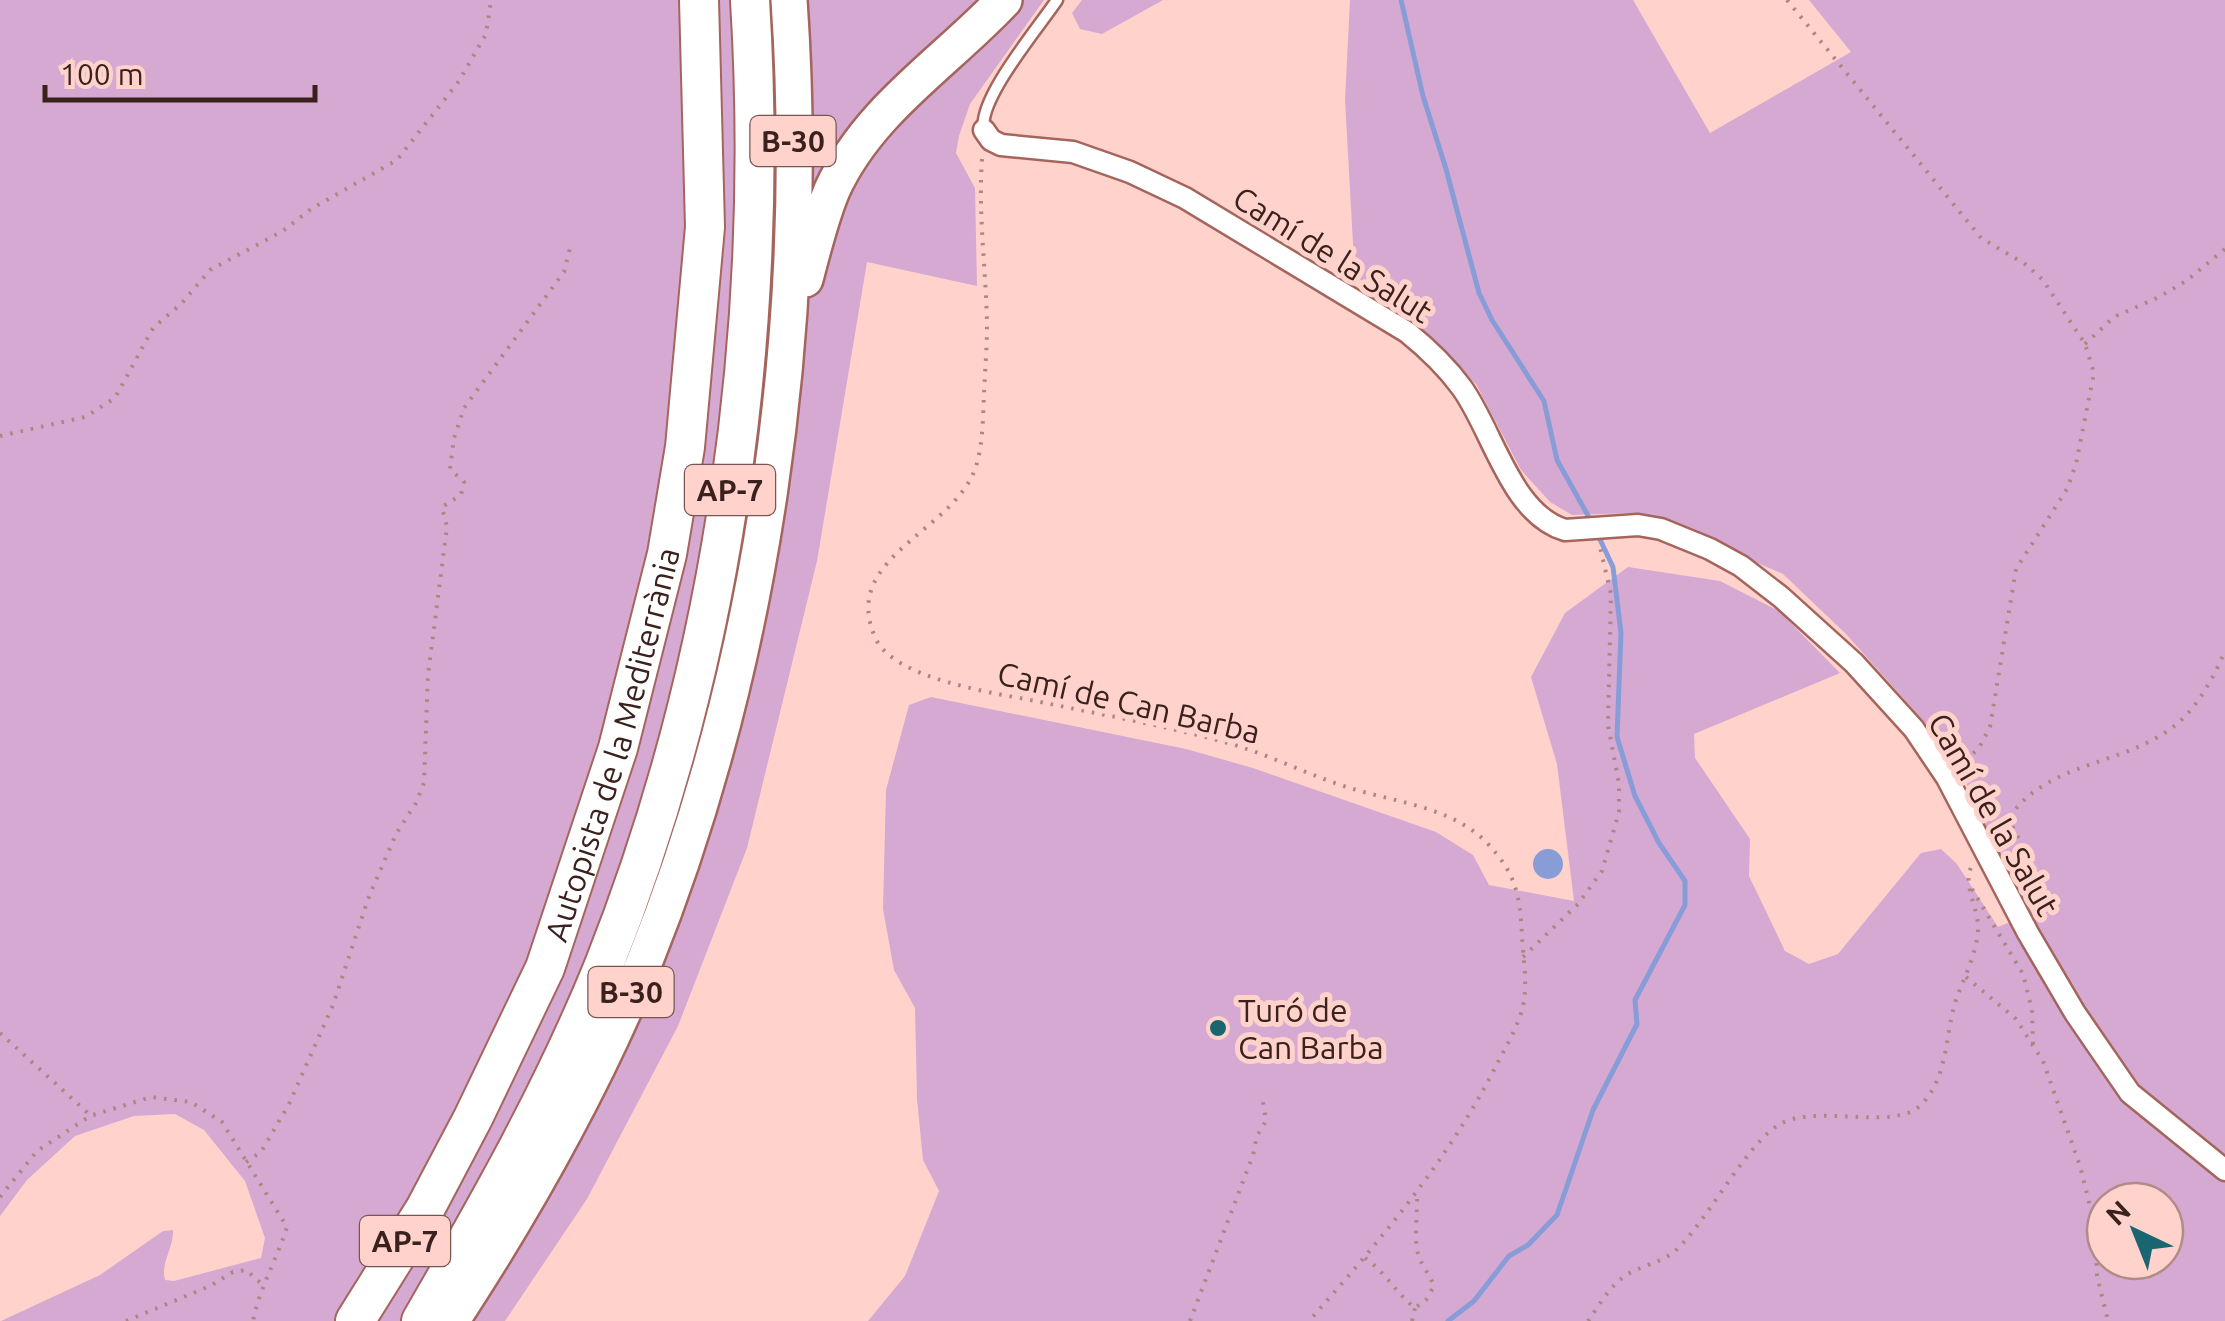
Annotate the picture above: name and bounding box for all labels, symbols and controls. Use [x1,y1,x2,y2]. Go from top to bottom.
scale bar [45,40,315,102]
text: 100 m [60,57,144,91]
road number: B-30 [750,116,836,166]
street label: Camí de la Salut [1227,179,1439,330]
road number: AP-7 [685,465,775,515]
street label: Autopista de la Mediterrània [537,544,686,946]
street label: Camí de Can Barba [994,654,1264,750]
street label: Camí de la Salut [1922,707,2067,922]
road number: B-30 [588,967,674,1017]
place label: Turó de Can Barba [1238,992,1384,1065]
marker: Turó de Can Barba [1207,1017,1229,1039]
north arrow [2085,1181,2185,1281]
text: N [2099,1194,2136,1231]
road number: AP-7 [360,1216,450,1266]

